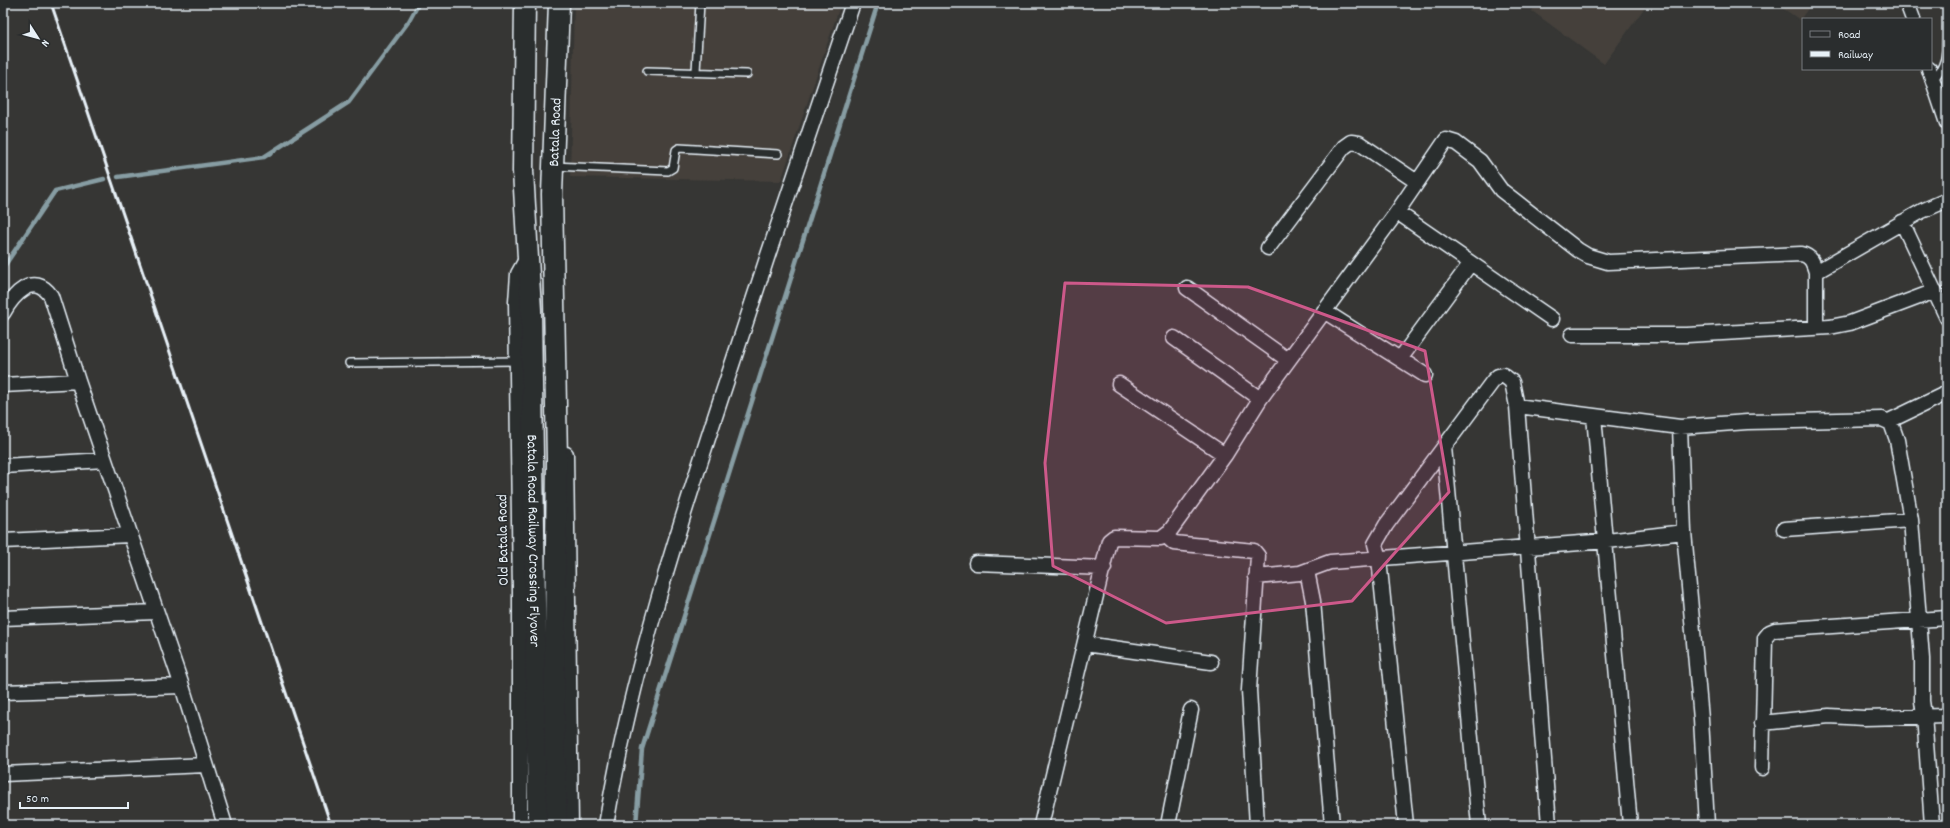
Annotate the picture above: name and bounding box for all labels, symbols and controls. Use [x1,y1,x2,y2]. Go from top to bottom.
north arrow [18,18,58,58]
legend [1802,18,1932,70]
text: Road [1838,27,1860,44]
text: N [36,36,53,50]
text: Railway [1838,47,1874,64]
street label: Batala Road [544,97,569,167]
street label: Batala Road Railway Crossing Flyover [520,434,545,648]
street label: Old Batala Road [492,494,516,586]
scale bar [20,784,128,810]
text: 50 m [26,791,49,808]

